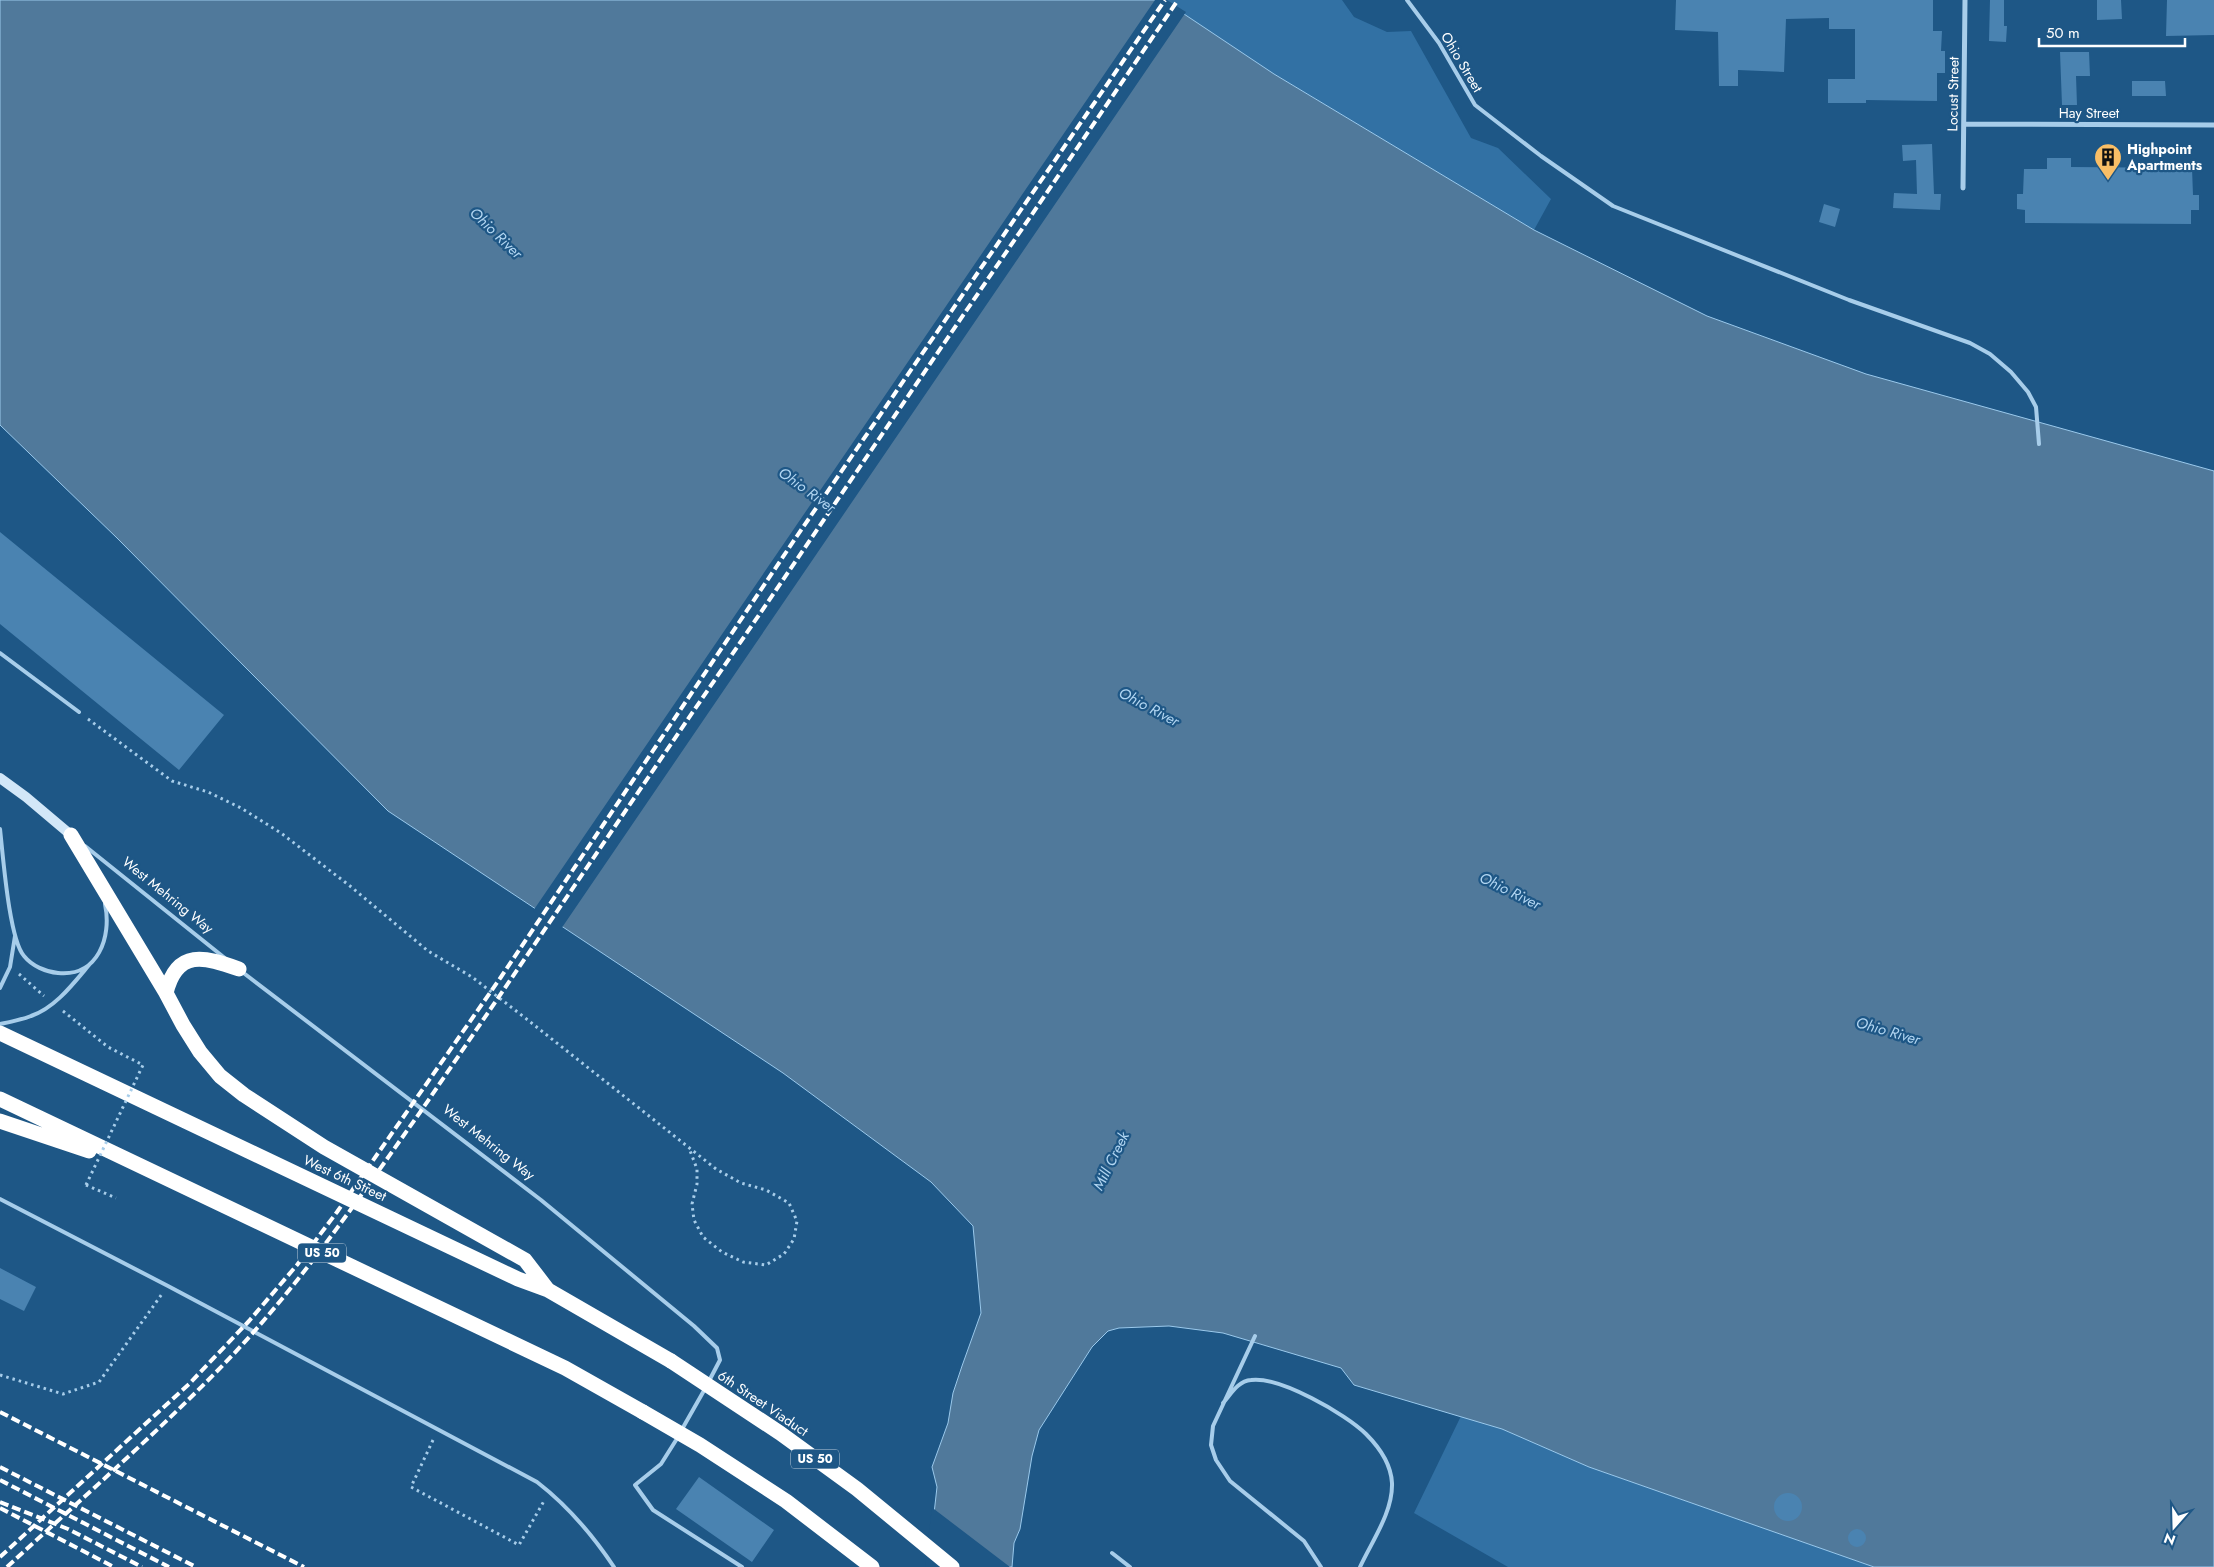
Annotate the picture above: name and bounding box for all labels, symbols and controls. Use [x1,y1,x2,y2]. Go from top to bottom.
scale bar [2039,15,2185,47]
text: 50 m [2046,22,2080,44]
street label: Ohio Street [1436,28,1488,97]
street label: Locust Street [1942,56,1964,131]
street label: Hay Street [2059,103,2120,123]
place label: Highpoint Apartments [2126,139,2203,175]
building icon: Highpoint Apartments [2093,142,2123,181]
water label: Ohio River [465,202,528,265]
water label: Ohio River [774,462,841,519]
water label: Ohio River [1115,682,1184,733]
street label: West Mehring Way [118,852,219,939]
water label: Ohio River [1476,867,1545,916]
water label: Ohio River [1853,1011,1924,1051]
street label: West Mehring Way [439,1100,540,1185]
water label: Mill Creek [1087,1127,1135,1194]
street label: West 6th Street [300,1150,390,1206]
road number: US 50 [298,1244,346,1262]
street label: 6th Street Viaduct [714,1365,813,1441]
road number: US 50 [791,1450,839,1468]
north arrow [2149,1502,2199,1552]
text: N [2161,1528,2178,1551]

